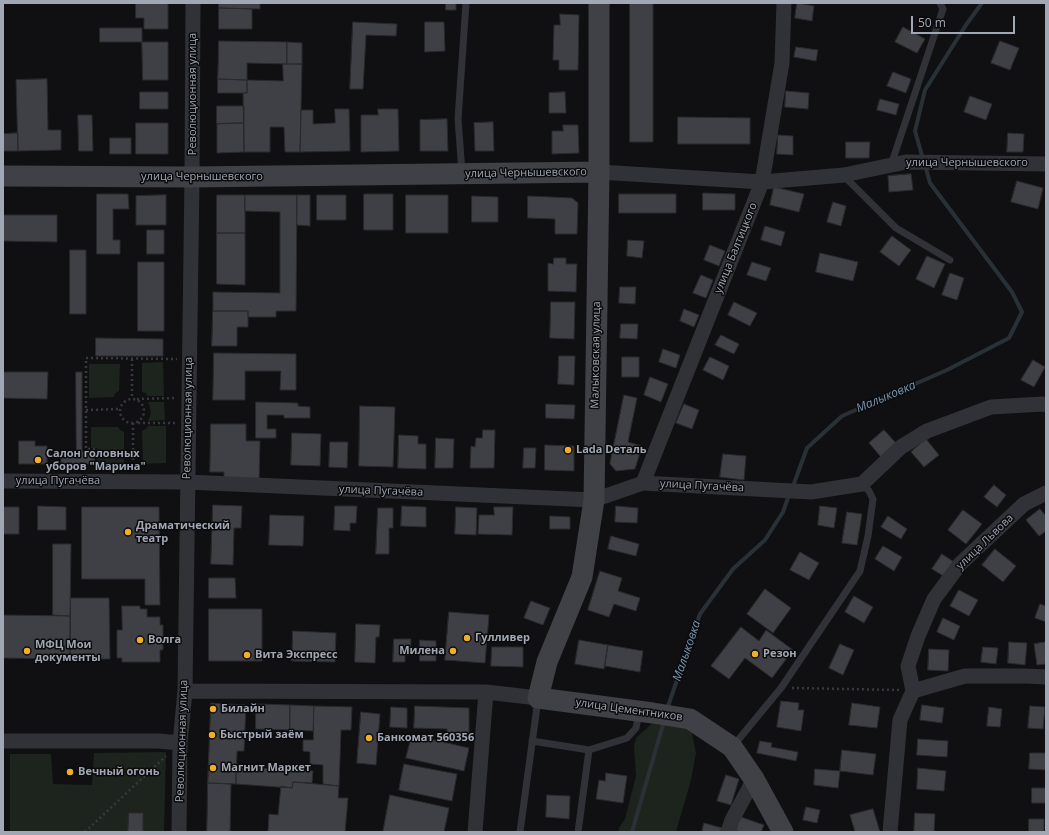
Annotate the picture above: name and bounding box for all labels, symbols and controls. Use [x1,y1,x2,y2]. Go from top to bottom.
scale bar [913,8,1017,34]
text: 50 m [918,14,946,31]
street label: Революционная улица [186,33,200,155]
street label: улица Чернышевского [906,156,1028,170]
street label: улица Чернышевского [465,165,587,181]
street label: улица Чернышевского [141,170,263,184]
street label: улица Балтицкого [712,201,760,295]
street label: Малыковская улица [588,301,604,409]
street label: Революционная улица [180,357,196,479]
water label: Малыковка [854,378,918,416]
place label: Lada Dеталь [576,443,647,457]
marker: Lada Dеталь [563,445,573,455]
place label: Салон головных уборов "Марина" [46,447,146,473]
marker: Салон головных уборов "Марина" [33,455,43,465]
street label: улица Пугачёва [16,474,100,488]
street label: улица Пугачёва [660,477,744,495]
street label: улица Пугачёва [339,483,423,499]
street label: улица Львова [954,511,1016,573]
place label: Драматический театр [136,519,230,545]
marker: Драматический театр [123,527,133,537]
water label: Малыковка [670,619,704,683]
place label: Гулливер [475,631,530,645]
place label: Волга [148,633,181,647]
marker: Гулливер [462,633,472,643]
marker: Волга [135,635,145,645]
place label: МФЦ Мои документы [35,638,101,664]
place label: Милена [399,644,445,658]
marker: МФЦ Мои документы [22,646,32,656]
marker: Милена [448,646,458,656]
place label: Резон [763,647,797,661]
place label: Вита Экспресс [255,648,338,662]
marker: Резон [750,649,760,659]
marker: Вита Экспресс [242,650,252,660]
street label: Революционная улица [173,680,191,802]
street label: улица Цементников [575,696,683,724]
place label: Билайн [221,702,265,716]
marker: Билайн [208,704,218,714]
place label: Быстрый заём [220,728,304,742]
marker: Быстрый заём [207,730,217,740]
place label: Банкомат 560356 [377,731,474,745]
marker: Банкомат 560356 [364,733,374,743]
place label: Магнит Маркет [221,761,311,775]
marker: Магнит Маркет [208,763,218,773]
place label: Вечный огонь [78,765,159,779]
marker: Вечный огонь [65,767,75,777]

